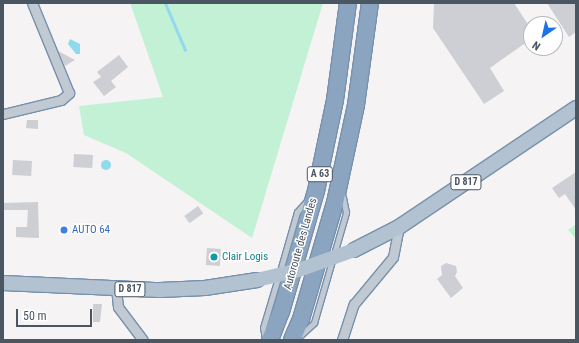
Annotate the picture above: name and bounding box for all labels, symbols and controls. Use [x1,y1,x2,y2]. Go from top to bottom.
north arrow [523,16,563,56]
text: N [530,38,543,53]
road number: A 63 [306,166,334,182]
road number: D 817 [450,174,482,190]
street label: Autoroute des Landes [282,197,320,291]
place label: AUTO 64 [72,223,110,237]
marker: AUTO 64 [59,225,69,235]
place label: Clair Logis [222,250,268,264]
marker: Clair Logis [209,252,219,262]
road number: D 817 [114,281,146,297]
scale bar [18,301,94,327]
text: 50 m [23,309,47,323]

